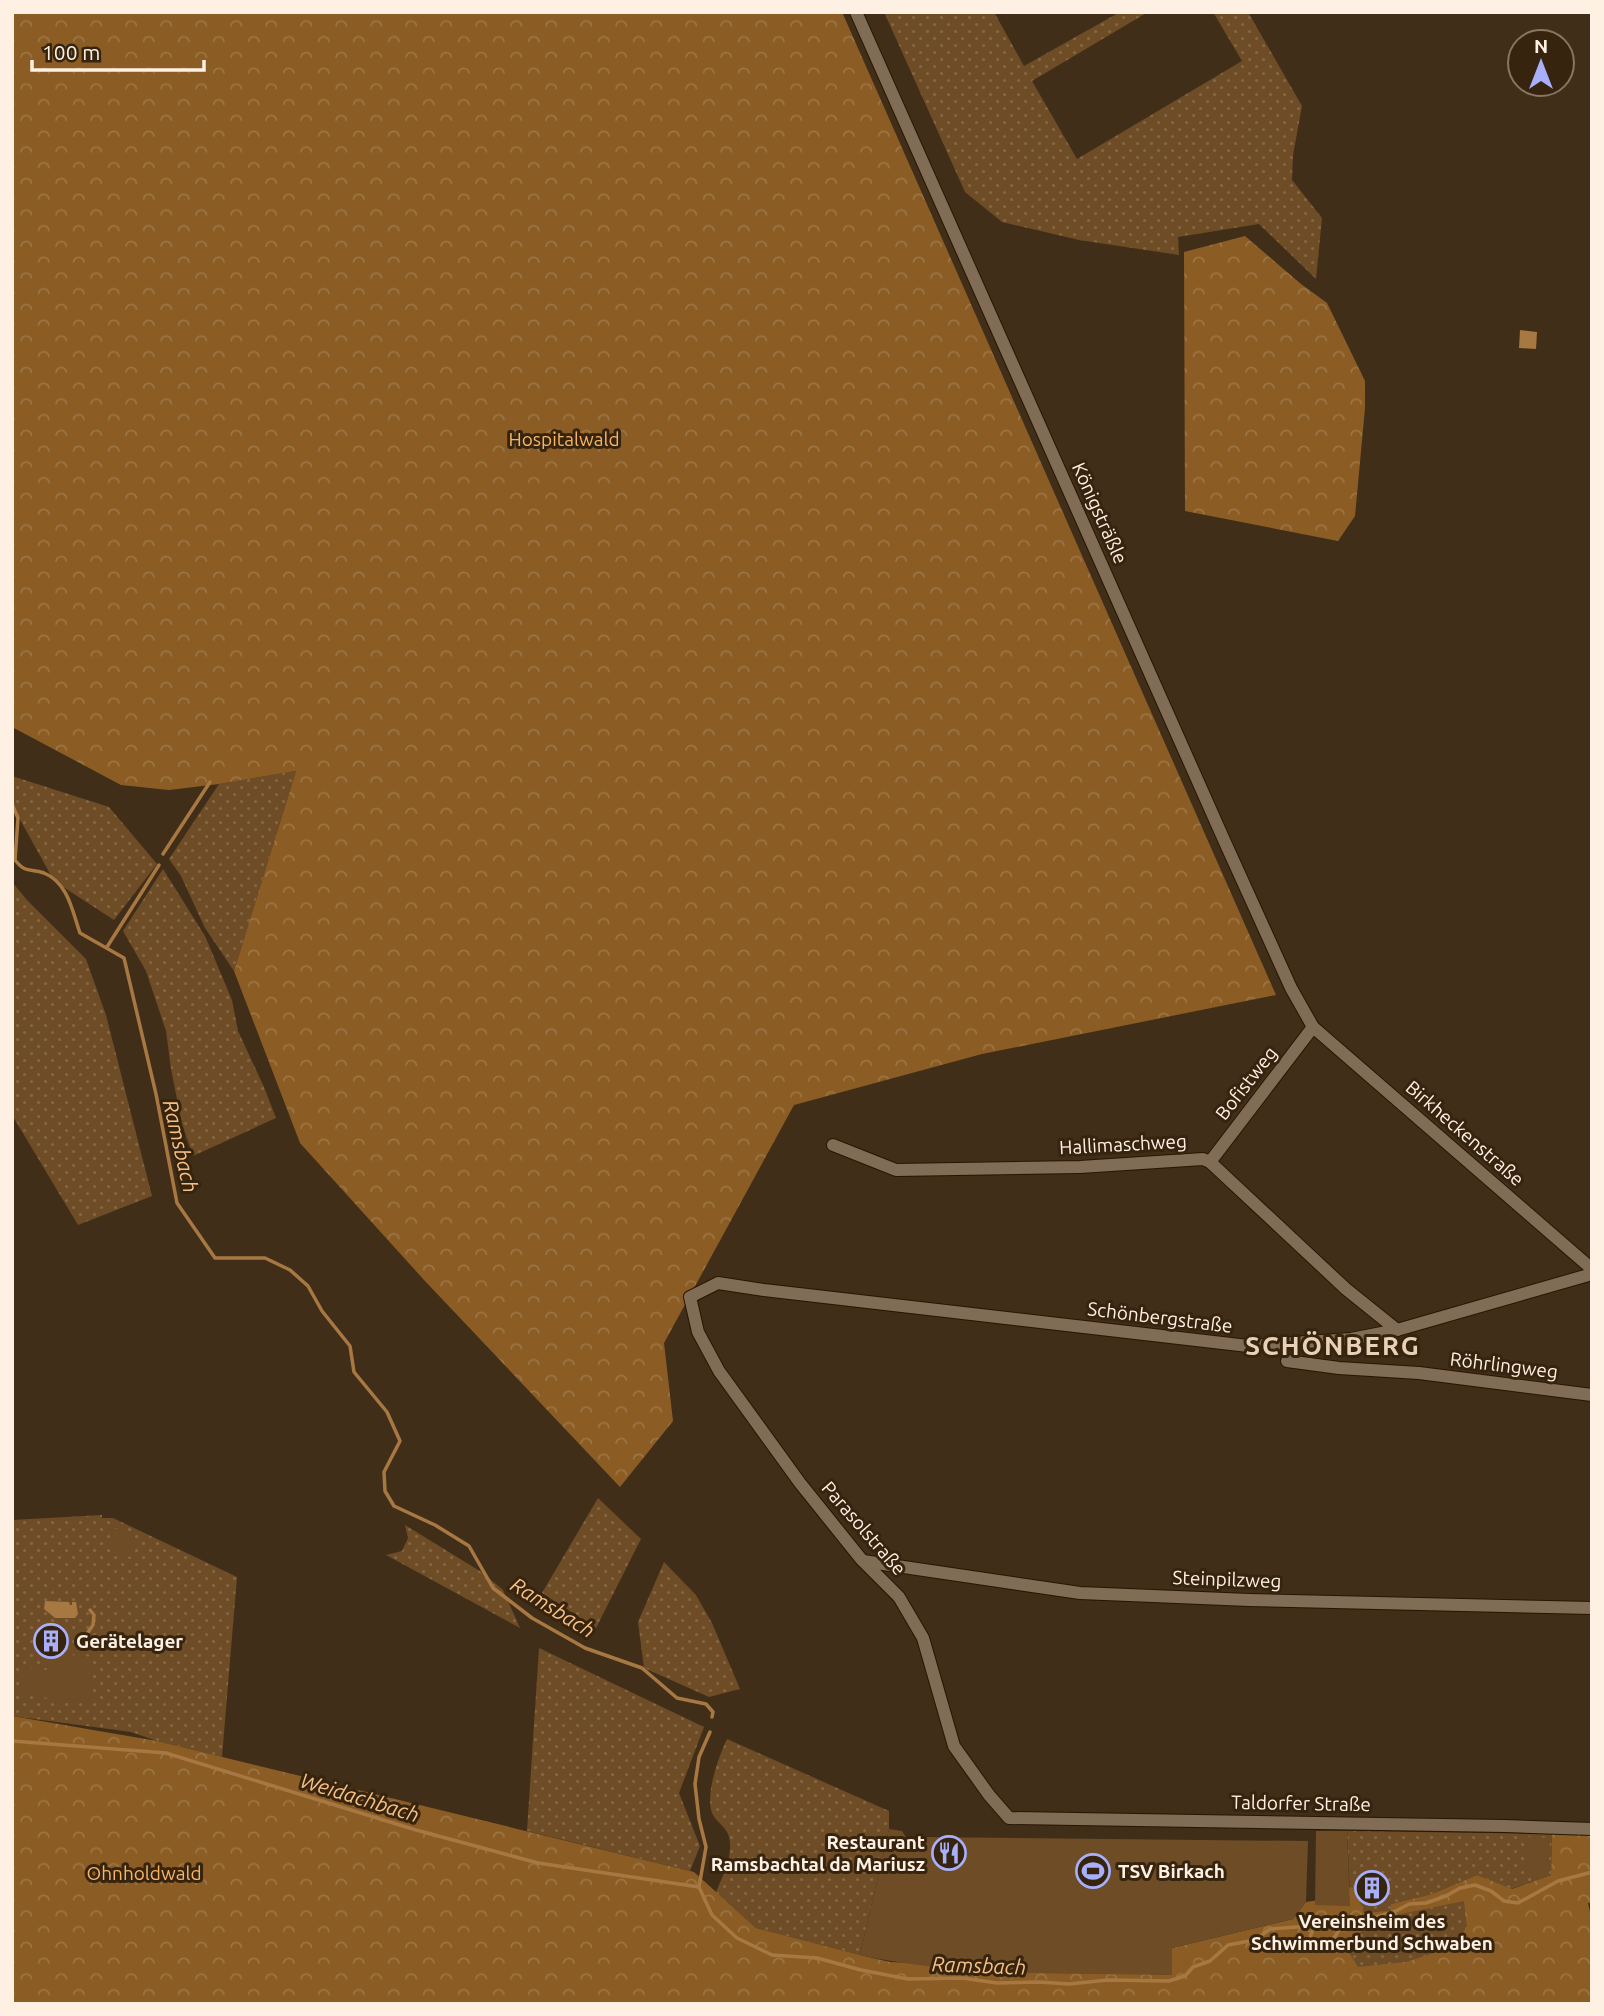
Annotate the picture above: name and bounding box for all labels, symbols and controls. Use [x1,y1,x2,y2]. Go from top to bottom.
scale bar [32,28,203,72]
north arrow [1506,28,1576,98]
text: N [1534,35,1548,57]
text: 100 m [42,40,100,64]
park label: Hospitalwald [508,428,620,450]
street label: Königsträßle [1068,459,1132,567]
street label: Bofistweg [1211,1042,1281,1124]
street label: Birkheckenstraße [1402,1076,1528,1190]
water label: Ramsbach [159,1097,203,1195]
street label: Hallimaschweg [1059,1130,1187,1158]
street label: Schönbergstraße [1086,1297,1234,1337]
district label: SCHÖNBERG [1245,1331,1421,1360]
street label: Röhrlingweg [1449,1347,1559,1383]
street label: Parasolstraße [817,1477,911,1579]
street label: Steinpilzweg [1172,1566,1282,1592]
water label: Ramsbach [507,1572,599,1642]
building icon: Gerätelager [32,1622,70,1660]
place label: Gerätelager [76,1630,183,1652]
water label: Weidachbach [298,1768,422,1826]
street label: Taldorfer Straße [1231,1791,1371,1815]
place label: Restaurant Ramsbachtal da Mariusz [711,1831,925,1875]
restaurant icon: Restaurant Ramsbachtal da Mariusz [930,1834,968,1872]
sports icon: TSV Birkach [1074,1852,1112,1890]
place label: TSV Birkach [1118,1860,1225,1882]
park label: Ohnholdwald [86,1862,202,1884]
building icon: Vereinsheim des Schwimmerbund Schwaben [1353,1869,1391,1907]
place label: Vereinsheim des Schwimmerbund Schwaben [1251,1910,1493,1954]
water label: Ramsbach [931,1951,1027,1979]

